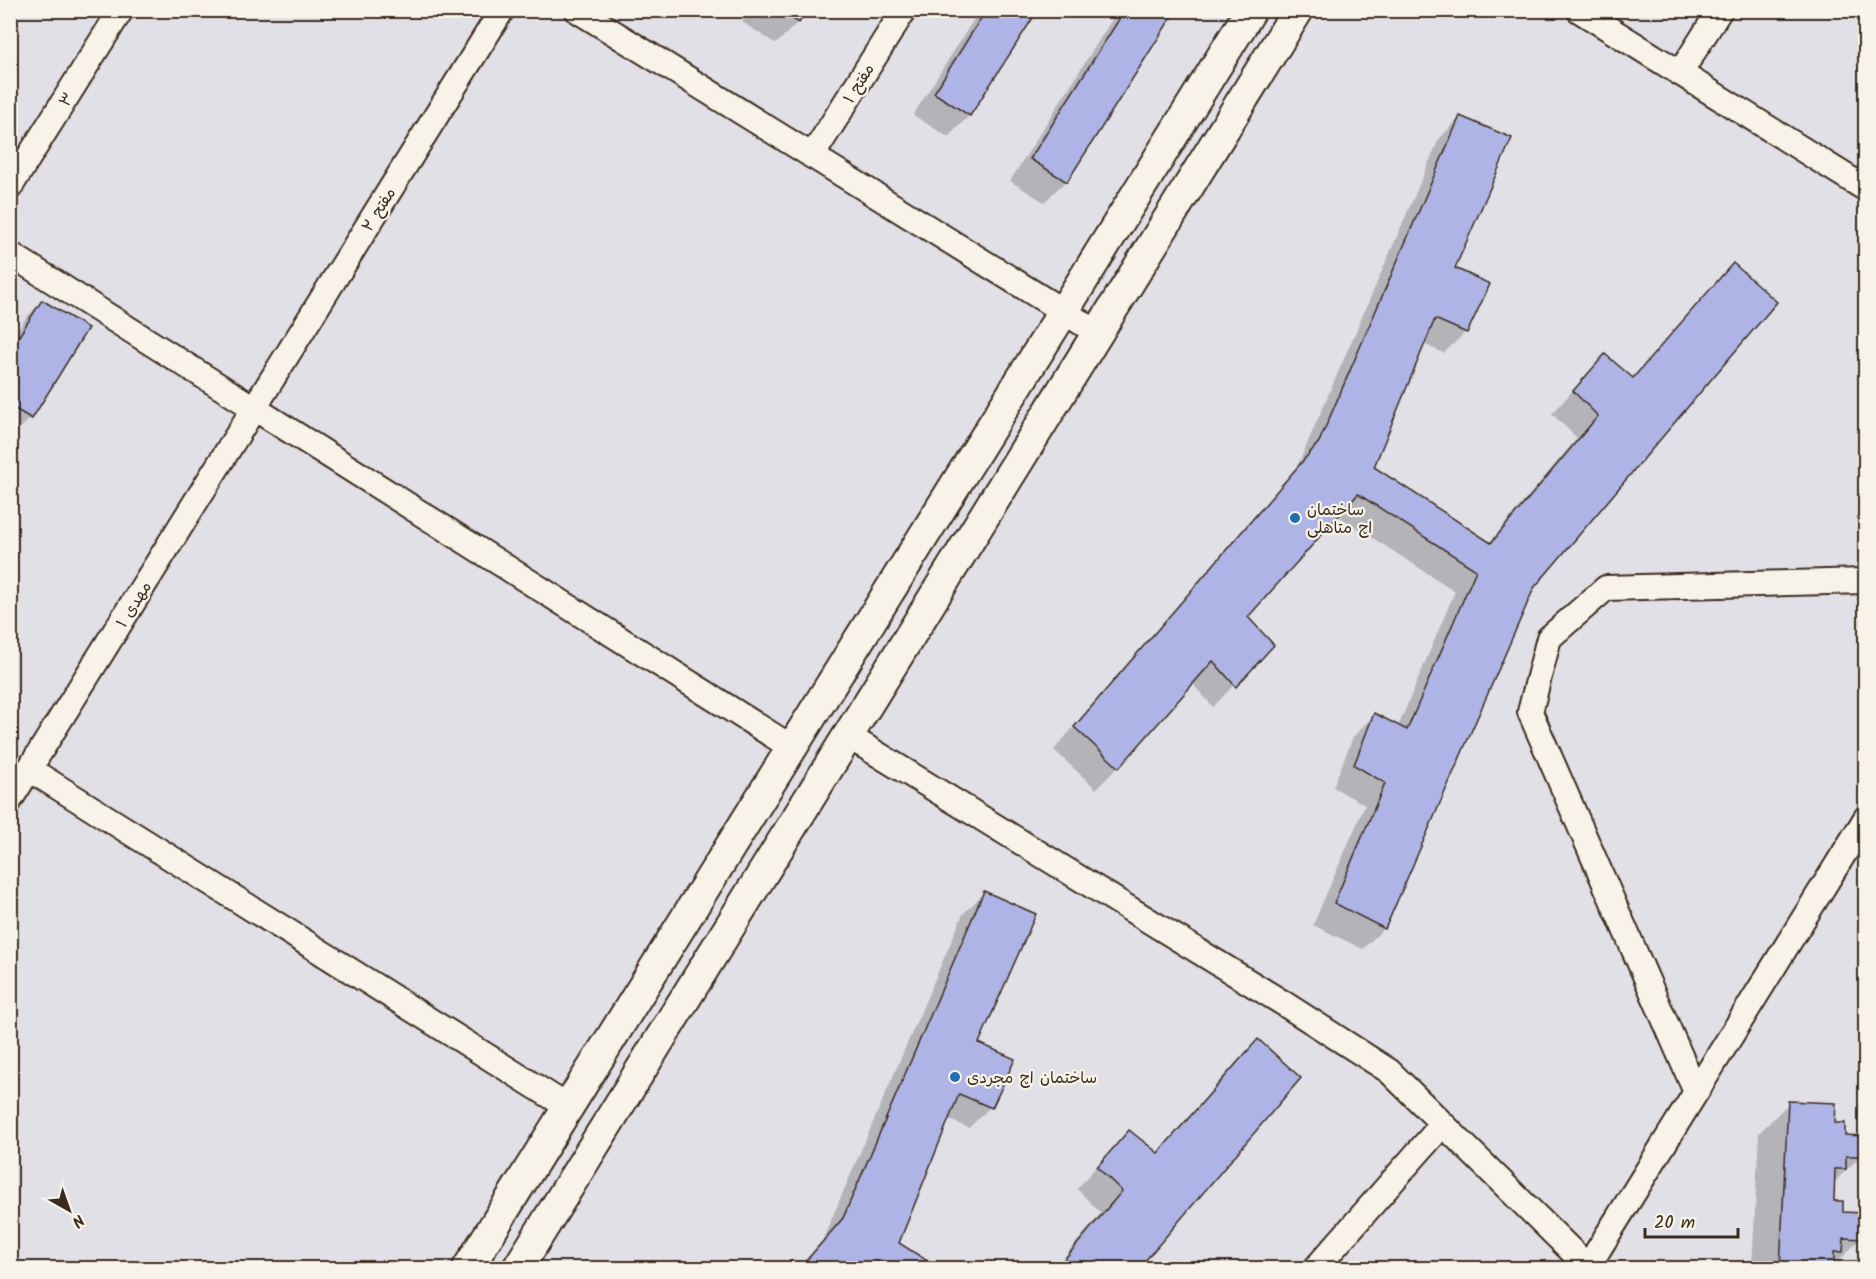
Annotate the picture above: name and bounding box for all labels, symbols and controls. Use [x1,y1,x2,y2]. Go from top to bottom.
street label: مفتح ۱ [837,59,881,109]
street label: ۳ [53,88,81,112]
street label: مفتح ۲ [356,183,403,237]
place label: ساختمان اچ متاهلی [1307,498,1372,541]
marker: ساختمان اچ متاهلی [1288,511,1302,525]
street label: مهدی ۱ [110,577,158,633]
place label: ساختمان اچ مجردی [967,1066,1097,1091]
marker: ساختمان اچ مجردی [948,1070,962,1084]
north arrow [39,1180,99,1240]
scale bar [1645,1201,1738,1239]
text: N [66,1208,90,1233]
text: 20 m [1654,1209,1695,1238]

